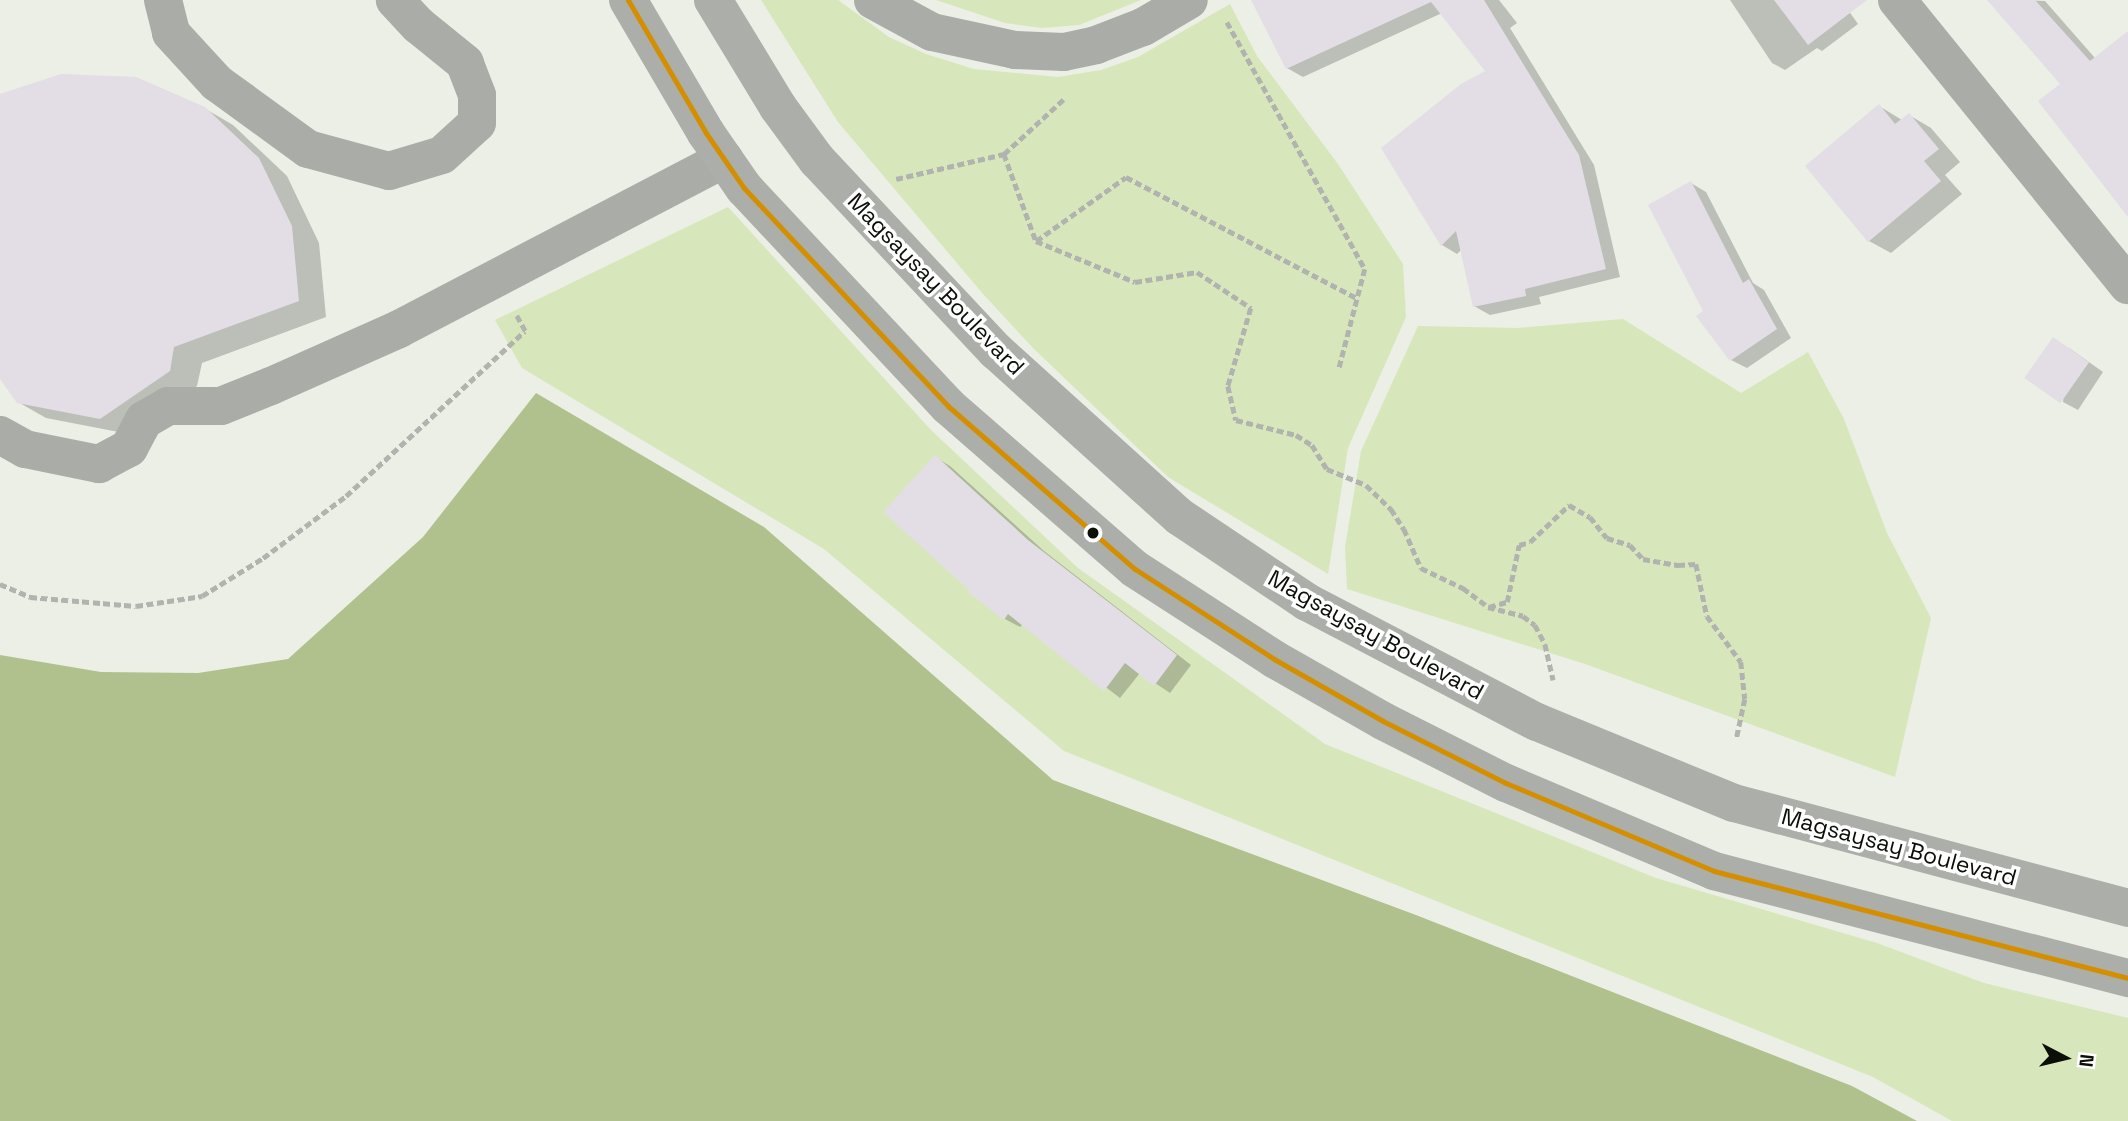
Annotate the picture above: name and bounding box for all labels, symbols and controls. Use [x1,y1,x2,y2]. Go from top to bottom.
street label: Magsaysay Boulevard [842,187,1030,381]
unlabelled marker [1086,526,1100,540]
street label: Magsaysay Boulevard [1263,564,1489,706]
street label: Magsaysay Boulevard [1778,802,2020,892]
north arrow [2030,1023,2100,1093]
text: N [2073,1053,2100,1068]

